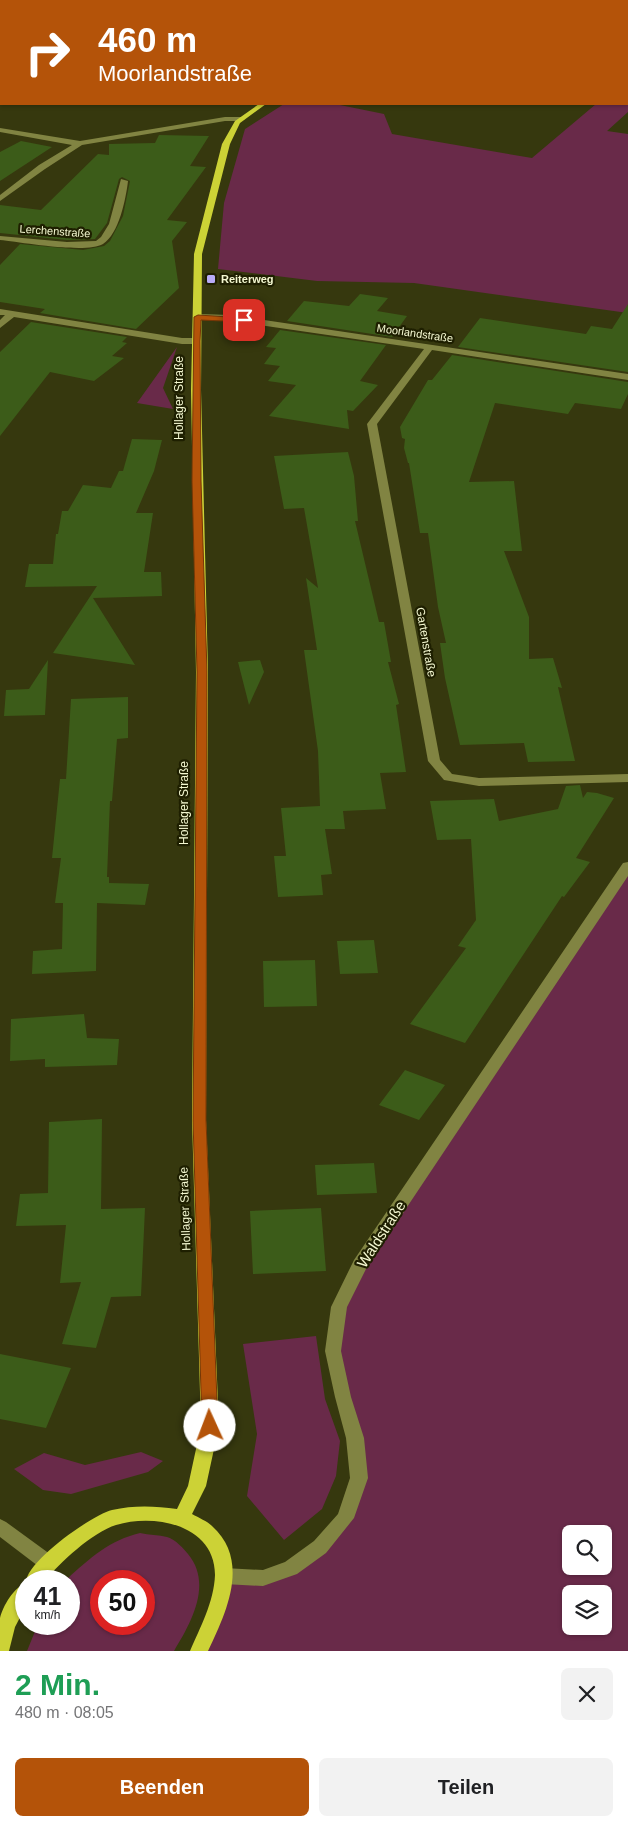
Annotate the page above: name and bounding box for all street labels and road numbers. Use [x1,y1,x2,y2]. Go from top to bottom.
street label: Lerchenstraße [19,223,91,239]
street label: Moorlandstraße [376,322,454,344]
street label: Hollager Straße [172,356,186,440]
street label: Gartenstraße [413,606,439,678]
street label: Hollager Straße [177,761,191,845]
street label: Hollager Straße [177,1166,193,1251]
street label: Waldstraße [353,1197,409,1271]

